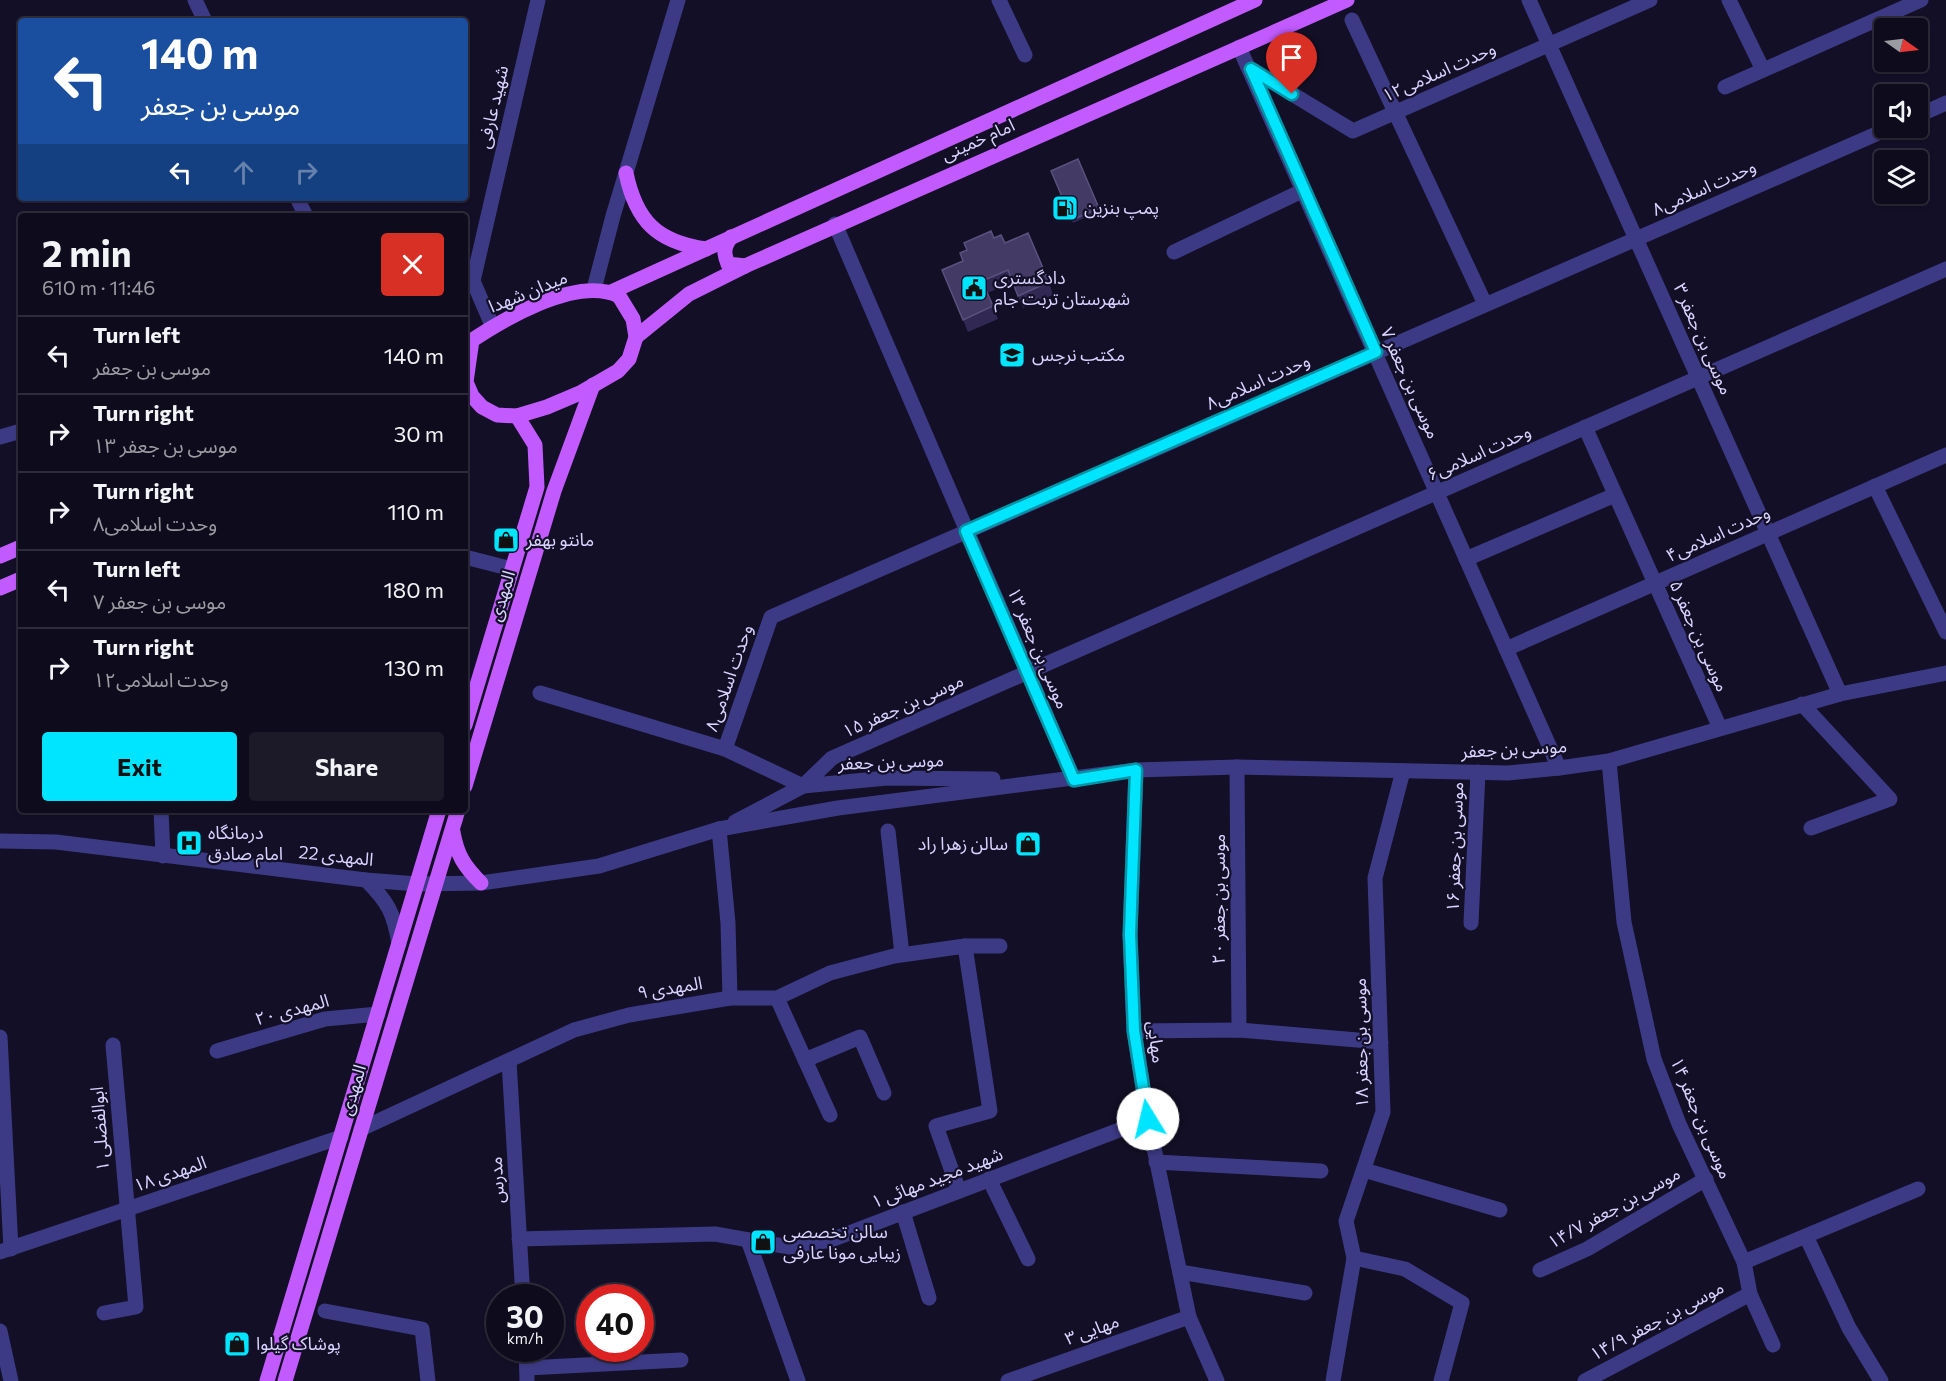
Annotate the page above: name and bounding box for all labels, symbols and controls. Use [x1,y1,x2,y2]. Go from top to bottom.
north arrow [1874,18,1928,72]
map controls [1874,18,1928,204]
text: 140 m [141,26,258,78]
pin [1266,32,1317,94]
street label: وحدت اسلامی۱۲ [1378,36,1499,107]
icon: arrive [1275,41,1308,74]
icon: left [42,42,120,120]
street label: شهید عارفی [472,63,513,151]
button: sound [1874,84,1928,138]
text: موسی بن جعفر [141,88,300,121]
street label: امام خمینی [937,113,1019,169]
button: layers [1874,150,1928,204]
street label: وحدت اسلامی۸ [1648,154,1760,221]
icon: left [164,156,197,189]
icon: ahead [227,156,260,189]
icon: right [290,156,323,189]
fuel station icon: پمپ بنزین [1050,193,1080,223]
place label: پمپ بنزین [1084,196,1159,220]
text: 2 min [42,230,132,274]
button: close [381,233,444,296]
street label: میدان شهدا [485,265,571,318]
place label: دادگستری شهرستان تربت جام [994,266,1130,313]
public building icon: دادگستری شهرستان تربت جام [959,273,989,303]
text: 610 m · 11:46 [42,275,155,299]
street label: موسی بن جعفر ۳ [1669,279,1738,398]
text: Turn left [93,321,180,348]
street label: موسی بن جعفر ۷ [1376,323,1445,442]
icon: left [42,339,75,372]
school or university icon: مكتب نرجس [997,340,1027,370]
text: 140 m [384,342,444,369]
place label: مكتب نرجس [1032,343,1125,366]
street label: وحدت اسلامی۸ [1202,348,1314,415]
text: موسی بن جعفر [93,355,211,379]
text: Turn right [93,399,194,426]
icon: right [42,417,75,450]
street label: وحدت اسلامی۶ [1423,419,1535,486]
text: 30 m [394,420,444,447]
text: موسی بن جعفر ۱۳ [93,433,238,457]
text: Turn right [93,477,194,504]
icon: right [42,495,75,528]
text: 110 m [387,498,444,525]
street label: وحدت اسلامی۴ [1662,500,1774,567]
text: وحدت اسلامی۸ [93,511,217,535]
shop icon: مانتو بهفر [491,525,521,555]
place label: مانتو بهفر [525,528,594,551]
text: Turn left [93,555,180,582]
street label: المهدی [483,568,520,624]
icon: left [42,573,75,606]
text: 180 m [383,576,444,603]
street label: موسی بن جعفر ۵ [1665,576,1734,695]
street label: موسی بن جعفر ۱۳ [1002,583,1074,712]
text: موسی بن جعفر ۷ [93,589,226,613]
street label: وحدت اسلامی۸ [699,621,758,734]
text: Turn right [93,633,194,660]
icon: right [42,651,75,684]
text: 130 m [384,654,444,681]
text: وحدت اسلامی۱۲ [93,667,229,691]
street label: موسی بن جعفر ۱۵ [839,669,967,743]
button: Exit [42,732,237,801]
button: Share [249,732,444,801]
street label: موسی بن جعفر [1459,734,1568,763]
street label: موسی بن جعفر [837,748,944,775]
street label: موسی بن جعفر ۱۶ [1441,781,1468,912]
place label: درمانگاه امام صادق [208,821,283,868]
hospital icon: درمانگاه امام صادق [174,828,204,858]
shop icon: سالن زهرا راد [1013,829,1043,859]
place label: سالن زهرا راد [918,832,1008,855]
street label: موسی بن جعفر ۲۰ [1207,834,1230,964]
street label: المهدی 22 [297,840,375,871]
street label: المهدی ۹ [636,971,704,1004]
street label: موسی بن جعفر ۱۸ [1348,978,1373,1108]
street label: المهدی ۲۰ [252,989,331,1030]
street label: مهایی [1142,1019,1170,1064]
street label: موسی بن جعفر ۱۴ [1665,1053,1737,1182]
street label: المهدی [334,1062,371,1118]
street label: ابوالفضلی ۱ [85,1086,114,1172]
position arrow [1116,1087,1180,1151]
street label: شهید مجید مهائی ۱ [868,1142,1006,1213]
street label: المهدی ۱۸ [130,1150,209,1197]
street label: مدرس [484,1156,509,1204]
street label: موسی بن جعفر ۱۴/۷ [1543,1161,1684,1254]
place label: سالن تخصصی زیبایی مونا عارفی [783,1220,901,1264]
shop icon: سالن تخصصی زیبایی مونا عارفی [748,1227,778,1257]
street label: موسی بن جعفر ۱۴/۹ [1586,1276,1728,1366]
speed limit sign: 40 [576,1284,654,1362]
text: 30 [506,1297,544,1334]
street label: مهایی ۳ [1061,1309,1122,1350]
shop icon: پوشاک گیلوا [222,1329,252,1359]
text: km/h [507,1329,543,1347]
place label: پوشاک گیلوا [256,1332,341,1355]

